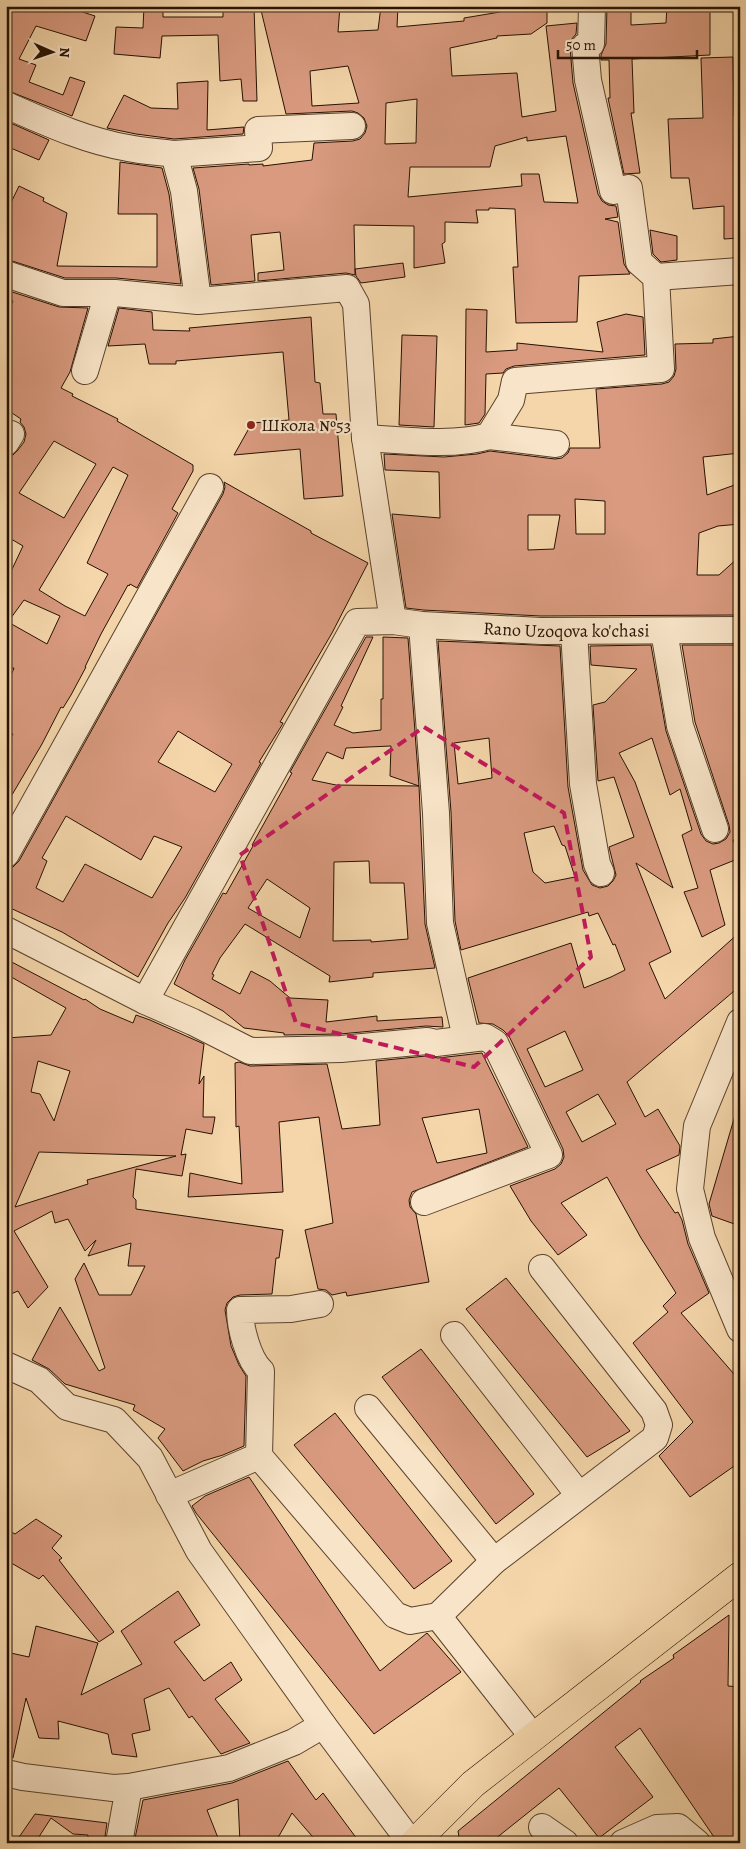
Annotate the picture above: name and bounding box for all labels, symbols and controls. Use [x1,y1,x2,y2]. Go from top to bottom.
north arrow [28,28,78,78]
scale bar [558,28,697,60]
text: 50 m [566,35,596,55]
text: N [55,47,74,58]
place label: Школа №53 [261,413,351,437]
marker: Школа №53 [245,419,257,431]
street label: Rano Uzoqova ko'chasi [483,616,650,643]

